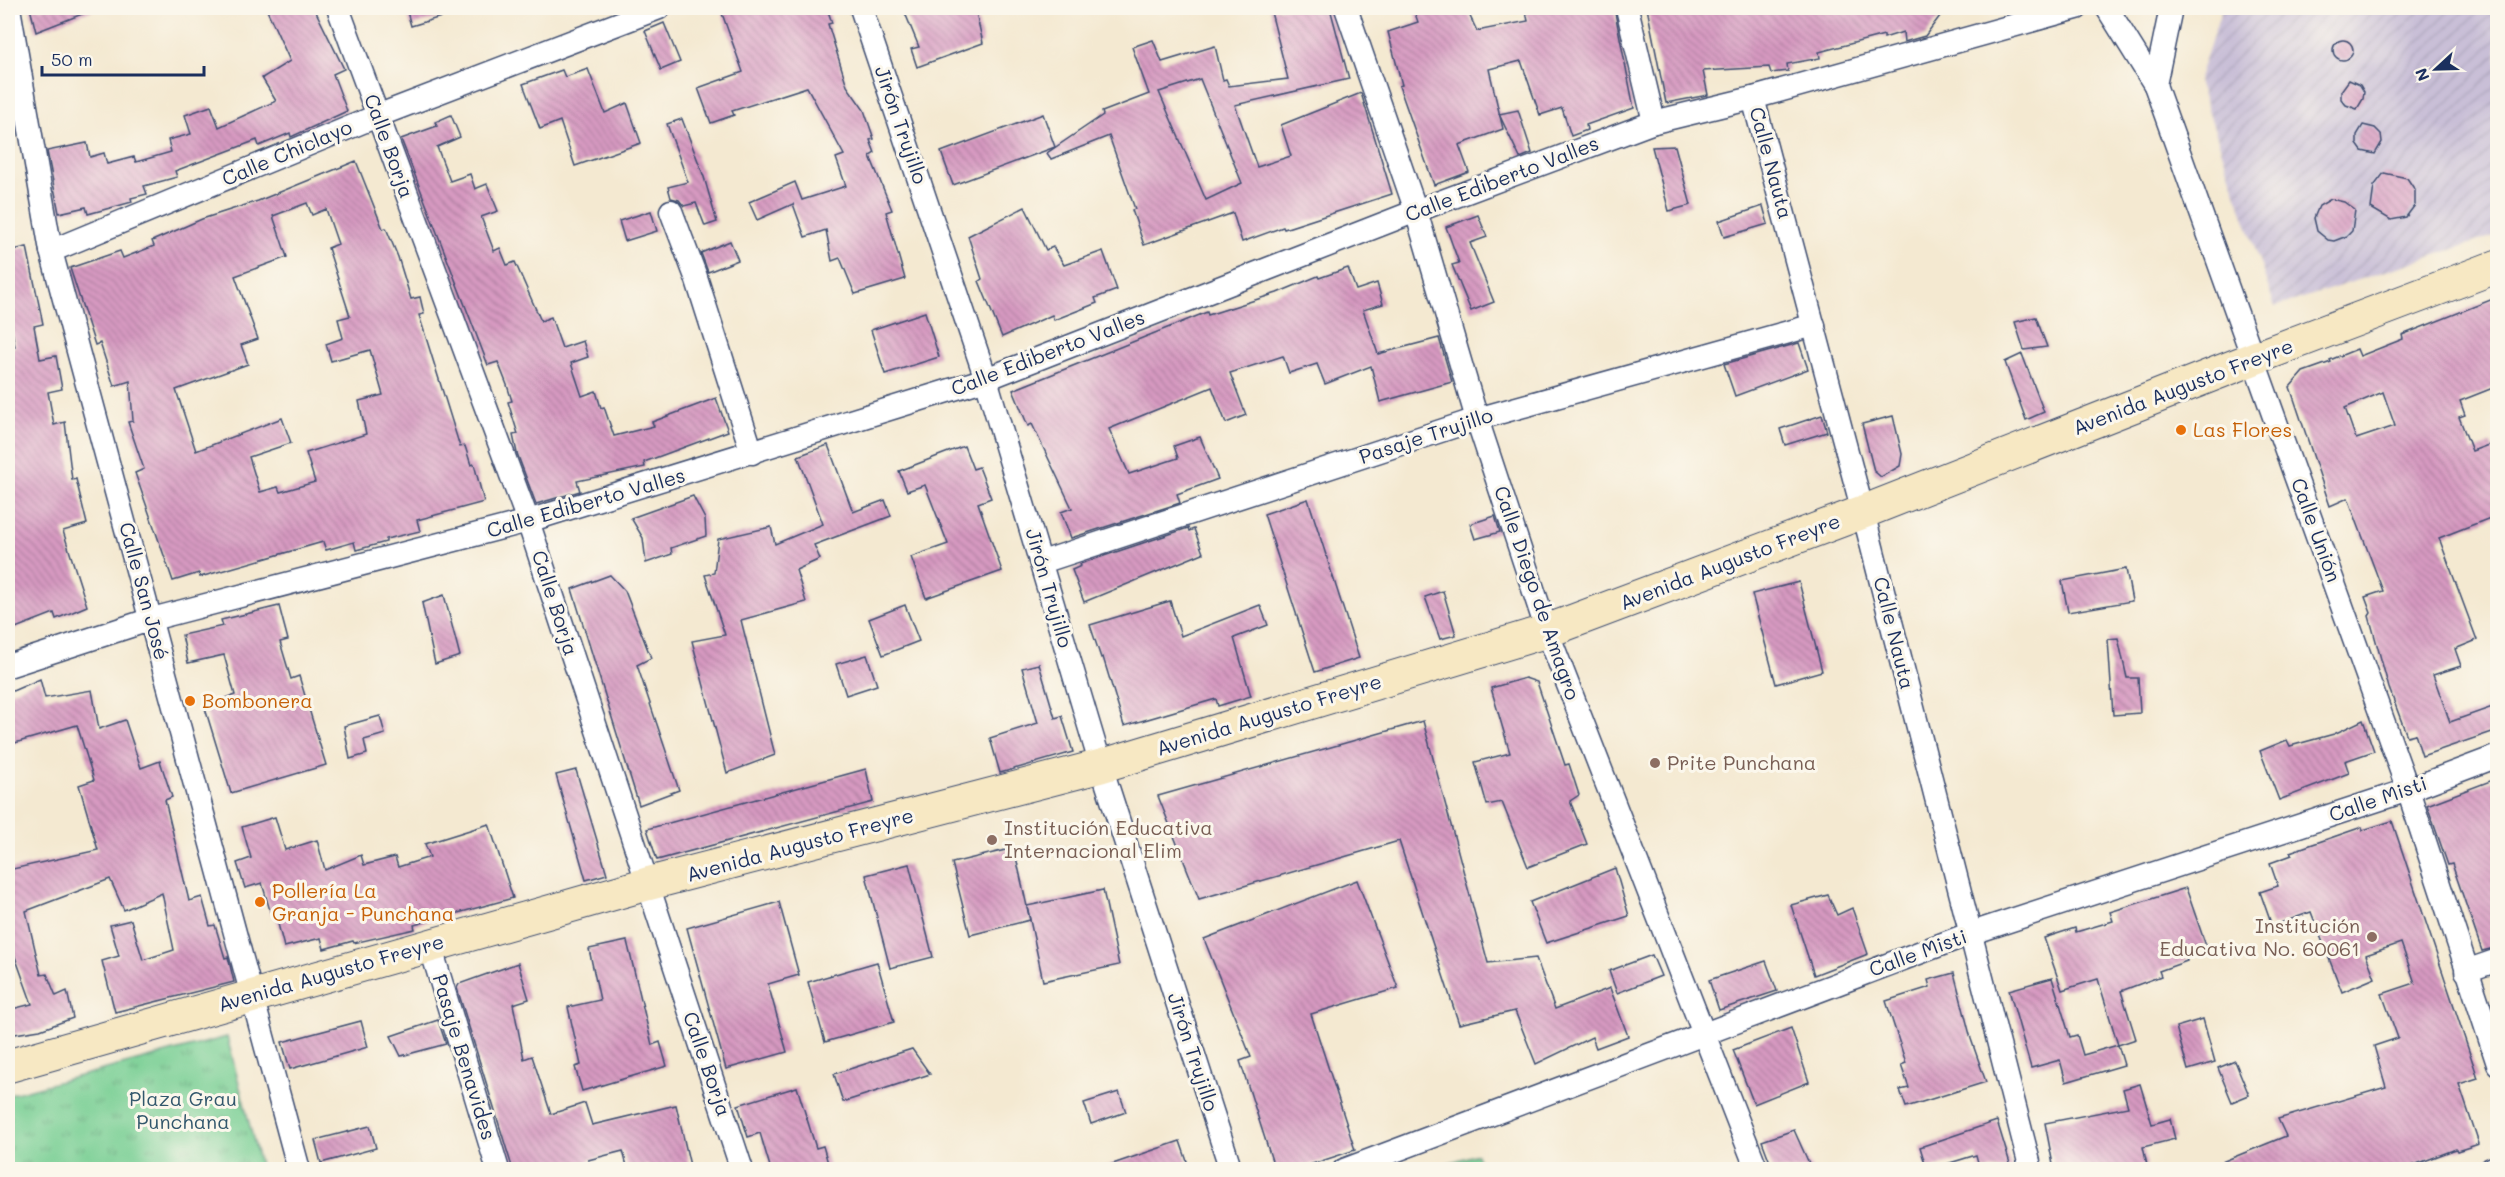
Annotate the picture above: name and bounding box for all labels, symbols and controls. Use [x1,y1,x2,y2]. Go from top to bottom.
scale bar [42,39,204,77]
north arrow [2406,39,2466,99]
text: 50 m [51,47,93,71]
street label: Jirón Trujillo [870,62,934,187]
text: N [2410,65,2434,84]
street label: Calle Borja [359,90,421,201]
street label: Calle Nauta [1745,104,1799,222]
street label: Calle Chiclayo [218,113,356,191]
street label: Calle Ediberto Valles [1401,129,1602,227]
street label: Calle Ediberto Valles [947,303,1148,401]
street label: Avenida Augusto Freyre [2069,332,2297,440]
street label: Pasaje Trujillo [1355,401,1496,469]
place label: Las Flores [2193,416,2292,442]
marker: Las Flores [2174,423,2188,437]
street label: Calle Ediberto Valles [483,461,688,543]
street label: Calle Unión [2286,474,2348,585]
street label: Calle Diego de Amagro [1489,482,1587,703]
street label: Avenida Augusto Freyre [1616,507,1844,615]
street label: Calle San José [114,519,176,663]
street label: Jirón Trujillo [1020,525,1079,651]
street label: Calle Borja [527,547,585,659]
street label: Calle Nauta [1868,574,1921,692]
street label: Avenida Augusto Freyre [1153,667,1384,761]
place label: Bombonera [202,687,313,713]
marker: Bombonera [183,694,197,708]
place label: Prite Punchana [1667,749,1816,775]
marker: Prite Punchana [1648,756,1662,770]
street label: Calle Misti [2325,769,2430,827]
street label: Avenida Augusto Freyre [683,801,916,887]
place label: Institución Educativa Internacional Elim [1004,814,1213,863]
marker: Institución Educativa Internacional Elim [985,833,999,847]
place label: Pollería La Granja - Punchana [272,877,454,926]
marker: Pollería La Granja - Punchana [253,895,267,909]
place label: Institución Educativa No. 60061 [2160,912,2360,961]
street label: Calle Misti [1865,922,1970,982]
street label: Avenida Augusto Freyre [215,927,447,1017]
marker: Institución Educativa No. 60061 [2365,930,2379,944]
street label: Pasaje Benavides [427,971,503,1143]
street label: Jirón Trujillo [1163,989,1225,1114]
street label: Calle Borja [678,1008,738,1119]
park label: Plaza Grau Punchana [129,1085,237,1134]

